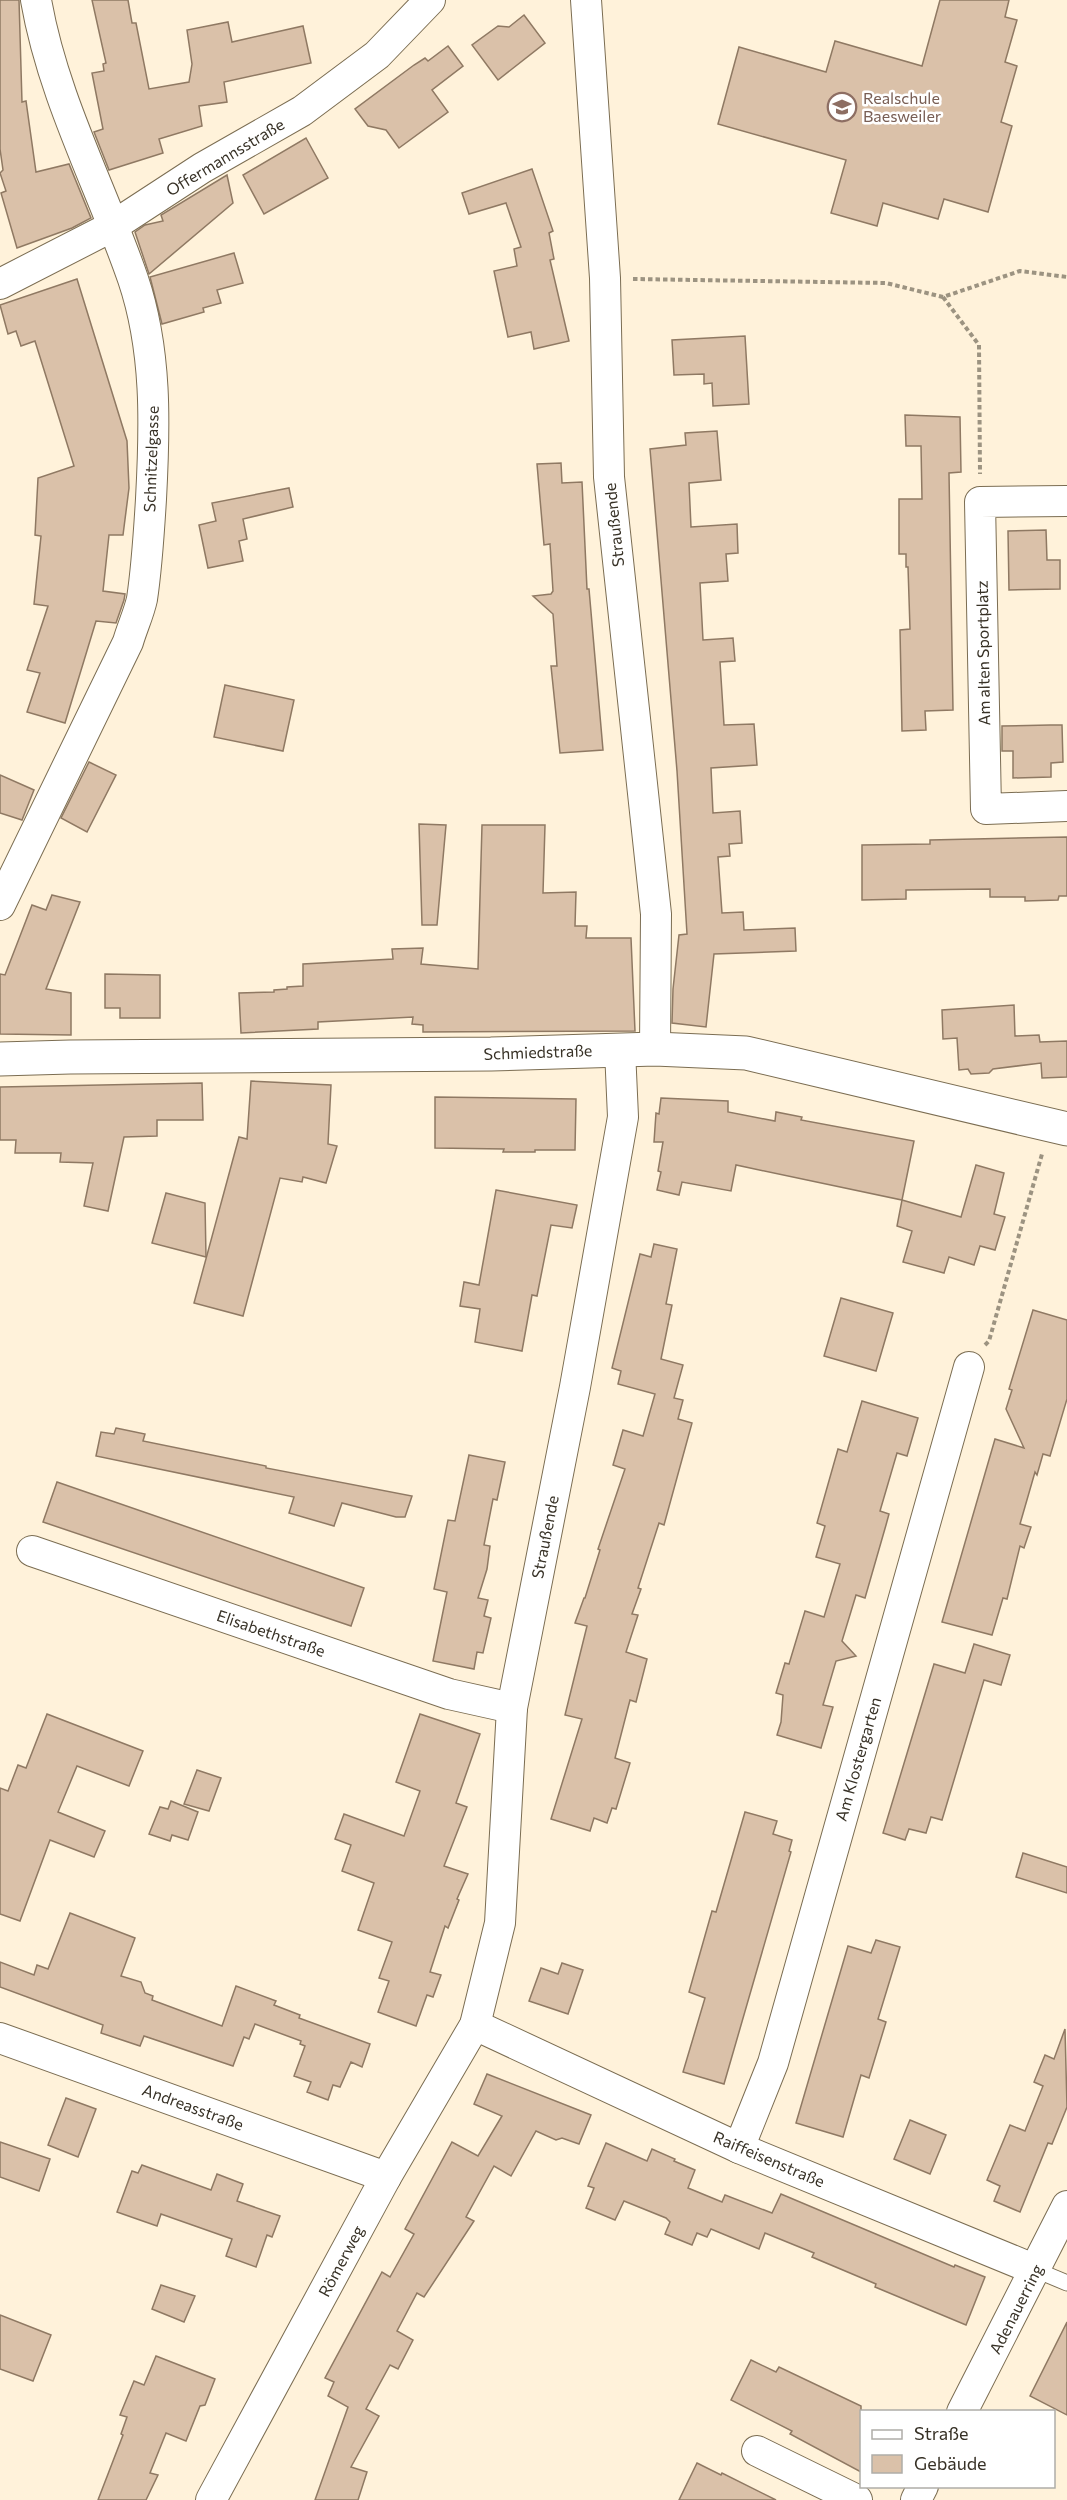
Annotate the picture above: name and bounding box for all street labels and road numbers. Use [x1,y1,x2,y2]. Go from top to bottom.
street label: Offermannsstraße [162,114,287,199]
street label: Schnitzelgasse [139,405,162,513]
street label: Straußende [600,482,627,568]
street label: Am alten Sportplatz [972,580,993,726]
street label: Schmiedstraße [483,1040,593,1063]
street label: Straußende [527,1494,562,1580]
street label: Elisabethstraße [214,1605,328,1660]
street label: Am Klostergarten [831,1695,884,1823]
street label: Andreasstraße [140,2079,246,2134]
street label: Raiffeisenstraße [711,2127,828,2191]
street label: Römerweg [314,2222,367,2300]
street label: Adenauerring [985,2261,1046,2357]

